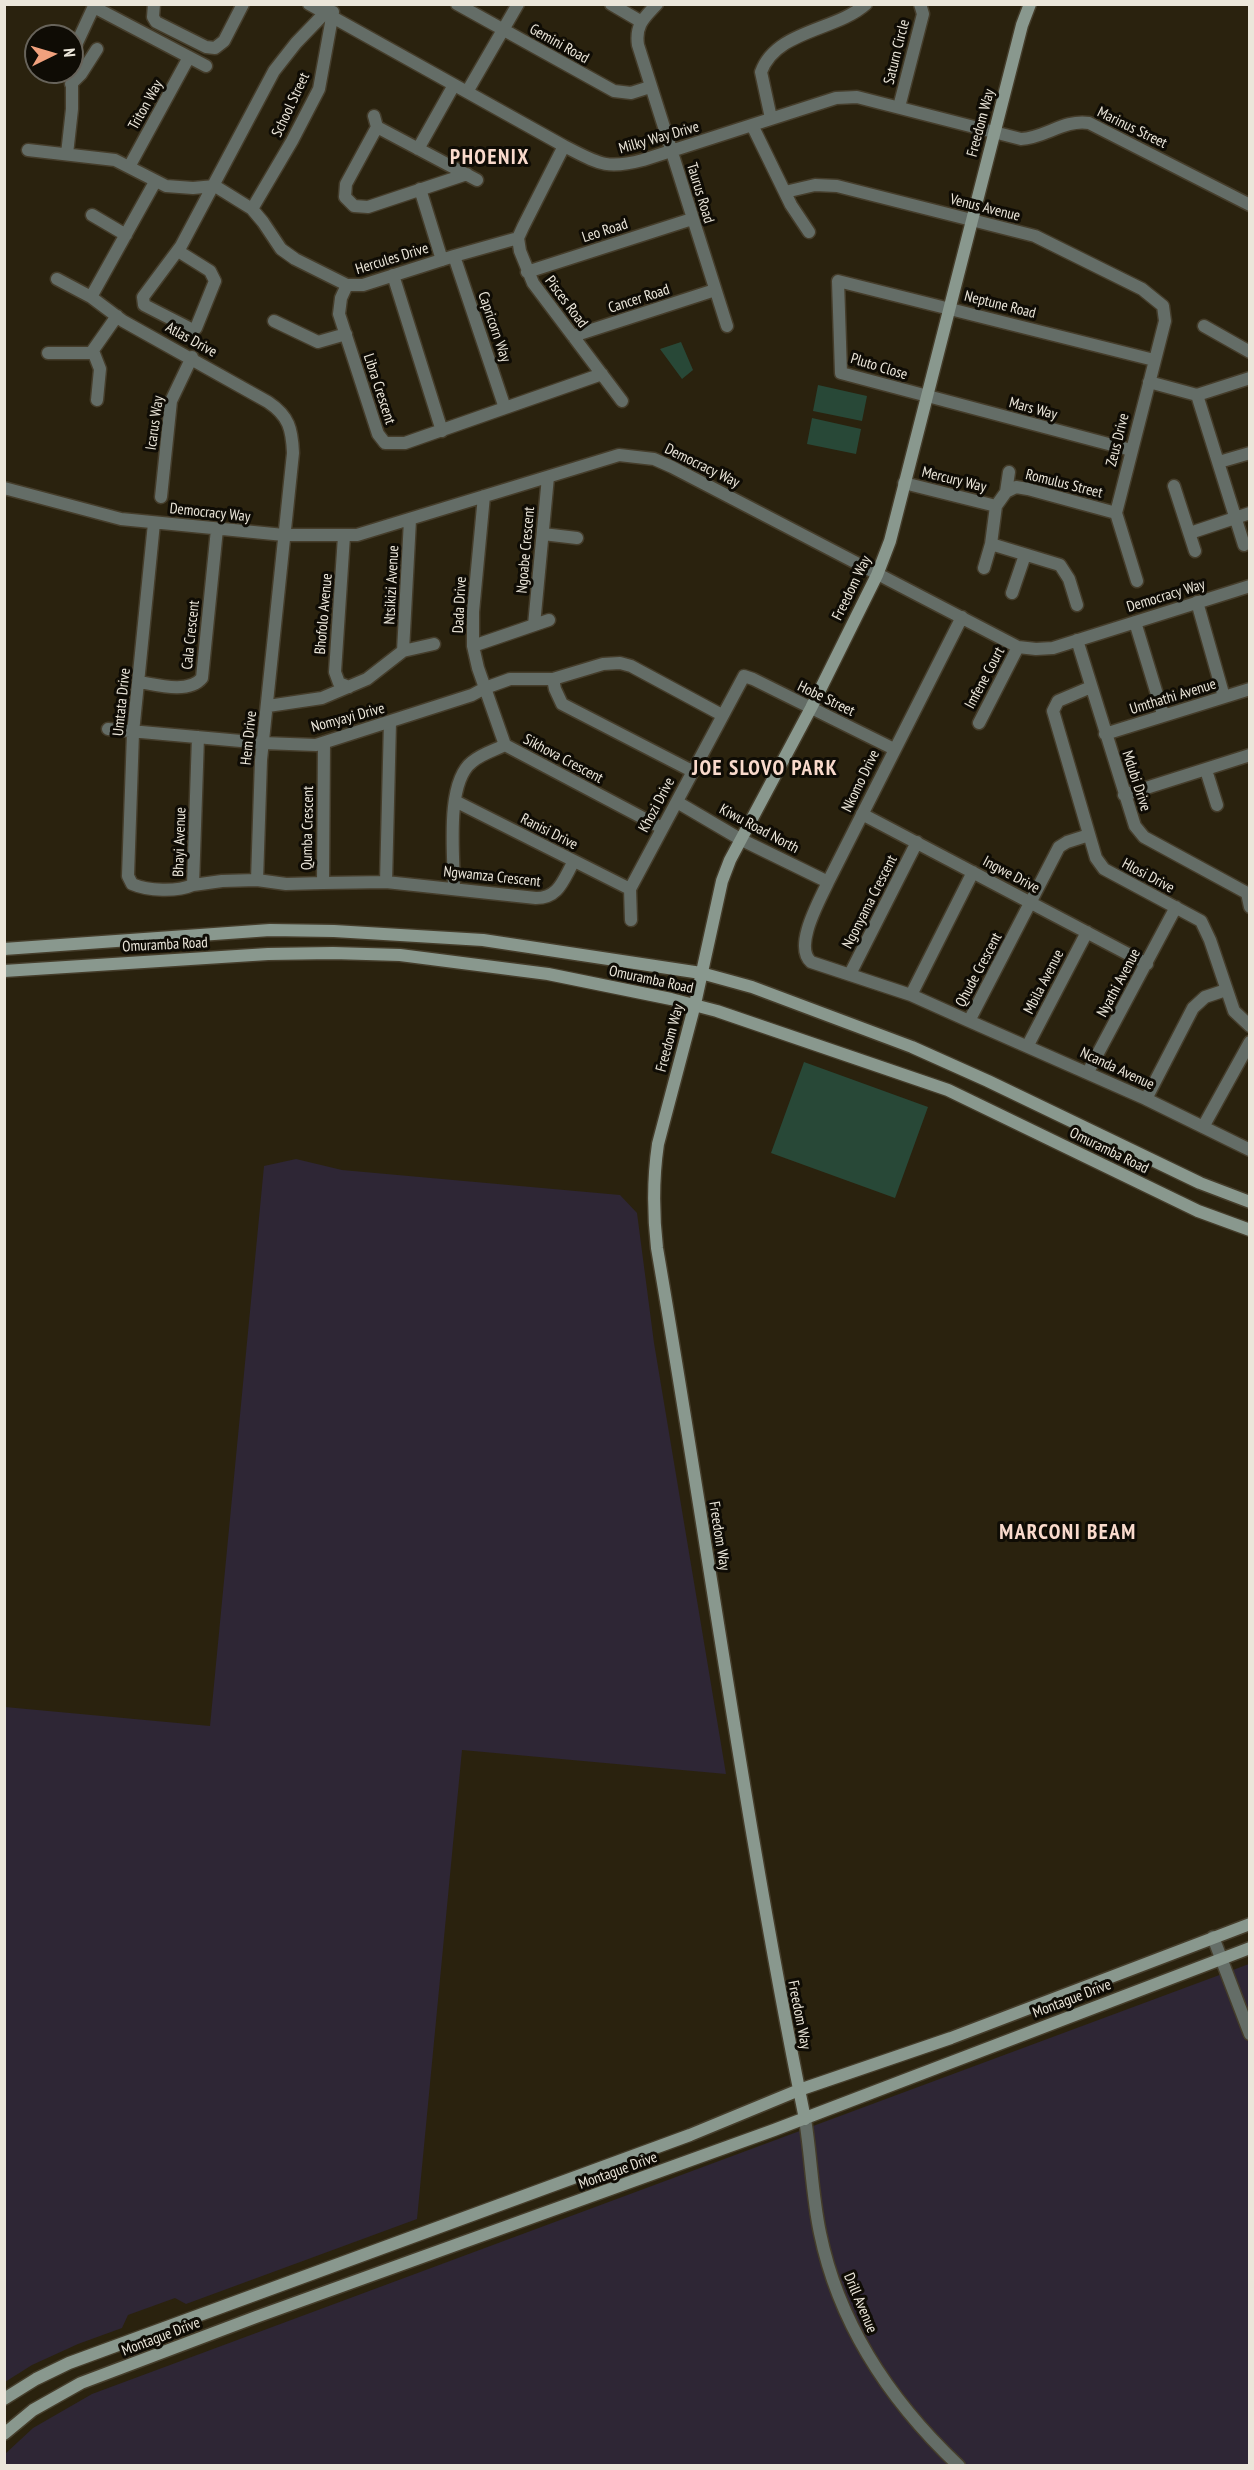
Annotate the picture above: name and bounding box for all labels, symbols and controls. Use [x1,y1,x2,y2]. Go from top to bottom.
street label: Saturn Circle [880,18,914,86]
street label: Gemini Road [526,20,592,68]
north arrow [24,24,84,84]
text: N [60,47,80,58]
street label: School Street [268,70,314,140]
street label: Triton Way [125,77,167,133]
street label: Freedom Way [963,87,999,159]
street label: Marinus Street [1094,103,1170,153]
street label: Milky Way Drive [617,118,701,158]
district label: PHOENIX [450,145,530,171]
street label: Taurus Road [682,161,718,225]
street label: Venus Avenue [948,191,1022,225]
street label: Leo Road [580,215,630,247]
street label: Hercules Drive [353,239,431,279]
street label: Pisces Road [541,273,591,331]
street label: Cancer Road [606,281,672,317]
street label: Neptune Road [962,287,1038,323]
street label: Capricorn Way [474,289,514,365]
street label: Atlas Drive [162,319,220,361]
street label: Pluto Close [848,350,910,384]
street label: Libra Crescent [359,351,399,427]
street label: Mars Way [1007,394,1059,424]
street label: Icarus Way [142,395,168,451]
street label: Zeus Drive [1103,412,1133,468]
street label: Democracy Way [662,440,742,492]
street label: Mercury Way [920,463,988,497]
street label: Romulus Street [1024,466,1104,502]
street label: Democracy Way [169,500,251,526]
street label: Ngoabe Crescent [513,506,539,594]
street label: Ntsikizi Avenue [381,545,403,625]
street label: Freedom Way [829,553,875,623]
street label: Bhofolo Avenue [311,573,337,655]
street label: Dada Drive [450,576,470,634]
street label: Democracy Way [1125,576,1207,616]
street label: Cala Crescent [178,600,204,670]
street label: Imfene Court [961,644,1009,712]
street label: Umtata Drive [109,667,135,737]
street label: Umthathi Avenue [1128,675,1218,719]
street label: Hobe Street [794,677,858,721]
street label: Nomyayi Drive [309,700,387,736]
street label: Hem Drive [237,710,261,766]
street label: Sikhova Crescent [520,731,606,787]
street label: Nkomo Drive [838,747,884,815]
street label: Mdubi Drive [1118,748,1154,814]
district label: JOE SLOVO PARK [692,756,838,782]
street label: Khozi Drive [635,775,679,835]
street label: Qumba Crescent [298,786,318,870]
street label: Kiwu Road North [716,800,802,858]
street label: Bhayi Avenue [170,807,190,877]
street label: Ranisi Drive [517,810,581,854]
street label: Ngonyama Crescent [839,852,901,952]
street label: Ingwe Drive [979,853,1043,897]
street label: Hlosi Drive [1119,855,1177,897]
street label: Ngwamza Crescent [442,863,542,891]
street label: Qhude Crescent [952,930,1006,1010]
street label: Omuramba Road [122,934,208,956]
street label: Nyathi Avenue [1093,946,1145,1020]
street label: Mbila Avenue [1020,947,1068,1017]
street label: Omuramba Road [607,962,695,998]
street label: Freedom Way [652,1002,688,1074]
street label: Ncanda Avenue [1077,1044,1157,1094]
street label: Omuramba Road [1067,1124,1151,1178]
street label: Freedom Way [705,1500,733,1572]
district label: MARCONI BEAM [999,1520,1137,1546]
street label: Montague Drive [1030,1976,1114,2022]
street label: Freedom Way [784,1979,814,2051]
street label: Montague Drive [576,2148,660,2194]
street label: Drill Avenue [839,2270,881,2336]
street label: Montague Drive [119,2314,203,2360]

